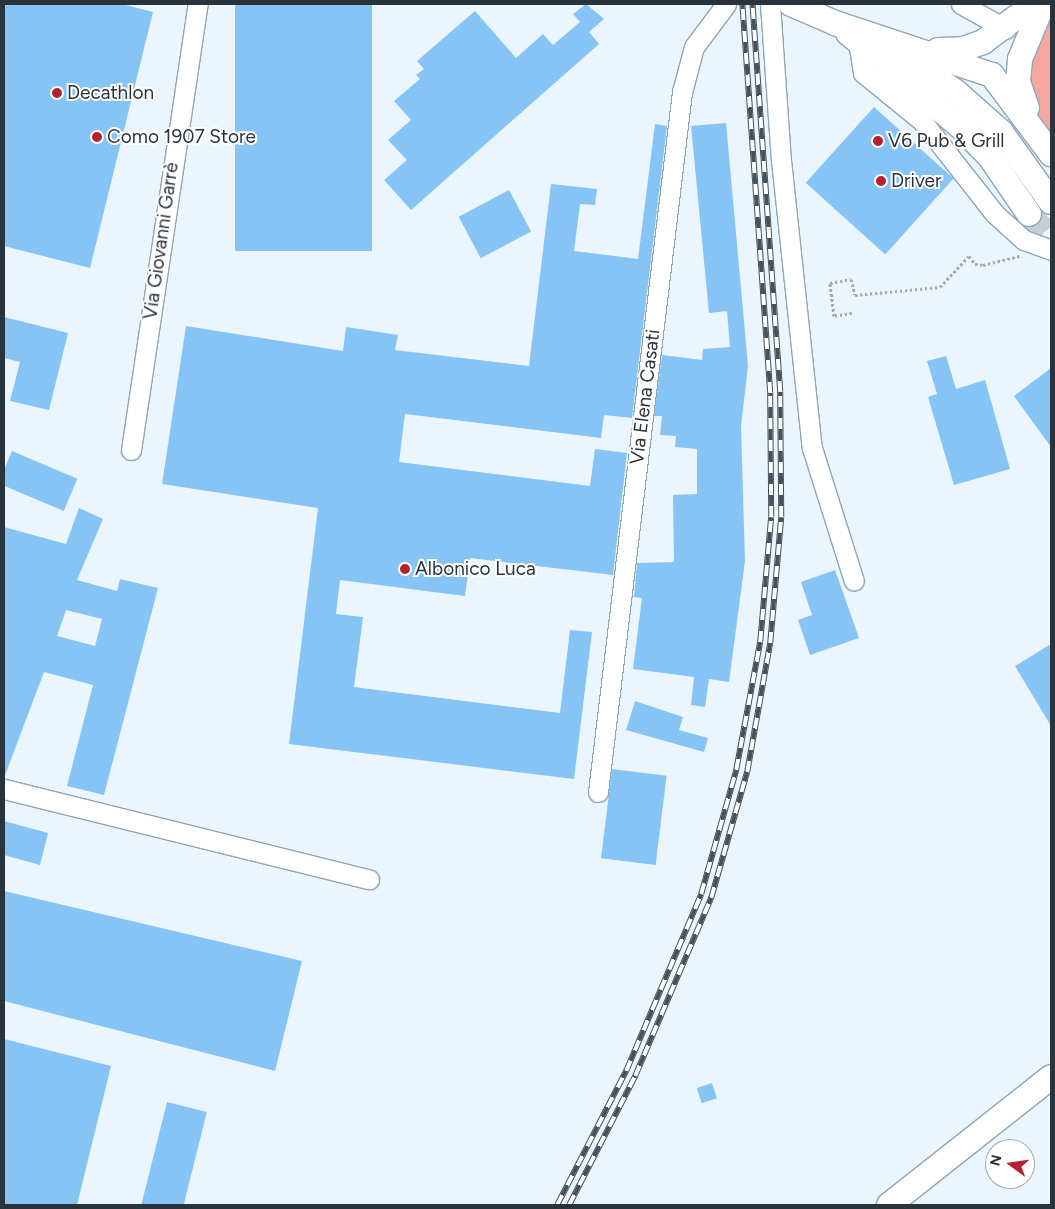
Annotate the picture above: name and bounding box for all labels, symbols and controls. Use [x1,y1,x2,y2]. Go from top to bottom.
place label: Decathlon [67,82,154,104]
marker: Decathlon [51,87,63,99]
place label: Como 1907 Store [107,126,256,148]
place label: V6 Pub & Grill [888,130,1005,152]
marker: Como 1907 Store [91,131,103,143]
marker: V6 Pub & Grill [872,135,884,147]
street label: Via Giovanni Garrè [139,161,183,321]
place label: Driver [891,170,941,192]
marker: Driver [875,175,887,187]
street label: Via Elena Casati [625,328,665,466]
place label: Albonico Luca [415,558,536,580]
marker: Albonico Luca [399,563,411,575]
north arrow [985,1139,1035,1189]
text: N [986,1153,1005,1168]

